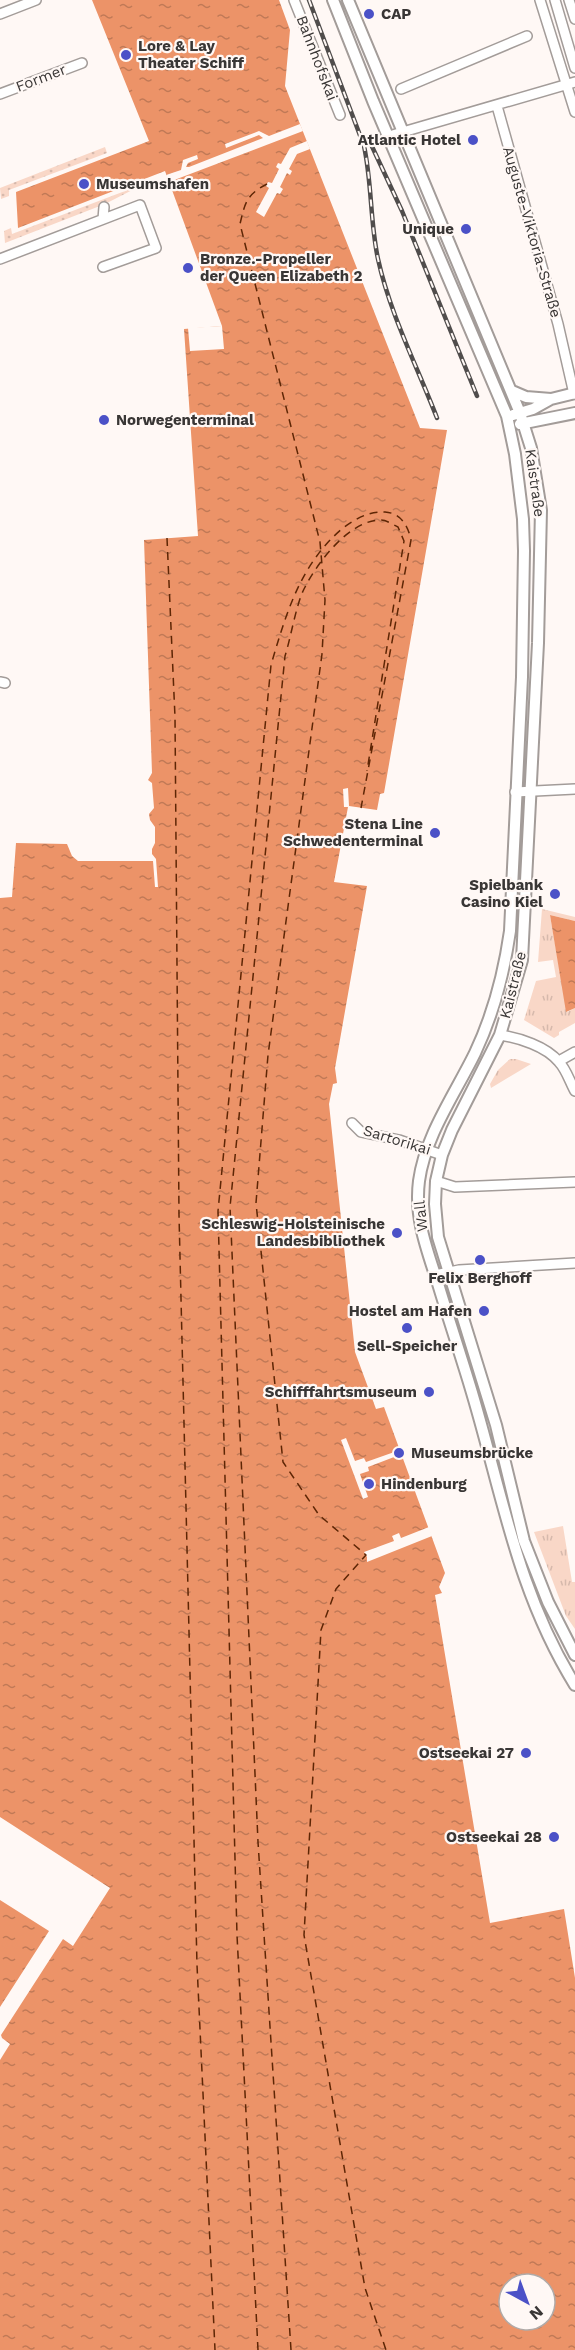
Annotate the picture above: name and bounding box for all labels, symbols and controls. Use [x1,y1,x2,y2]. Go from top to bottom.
place label: CAP [381,5,411,23]
marker: CAP [362,7,376,21]
street label: Bahnhofskai [293,13,341,103]
place label: Lore & Lay Theater Schiff [138,37,245,72]
marker: Lore & Lay Theater Schiff [119,48,133,62]
street label: Former [13,60,69,96]
place label: Atlantic Hotel [358,131,461,149]
marker: Atlantic Hotel [466,133,480,147]
street label: Auguste-Viktoria-Straße [499,144,565,320]
place label: Museumshafen [96,175,209,193]
marker: Museumshafen [77,177,91,191]
place label: Unique [402,220,454,238]
marker: Unique [459,222,473,236]
place label: Bronze.-Propeller der Queen Elizabeth 2 [200,250,362,285]
marker: Bronze.-Propeller der Queen Elizabeth 2 [181,261,195,275]
place label: Norwegenterminal [116,411,254,429]
marker: Norwegenterminal [97,413,111,427]
street label: Kaistraße [521,448,549,518]
place label: Stena Line Schwedenterminal [283,815,423,850]
marker: Stena Line Schwedenterminal [428,826,442,840]
place label: Spielbank Casino Kiel [461,876,544,911]
marker: Spielbank Casino Kiel [548,887,562,901]
street label: Kaistraße [496,950,530,1020]
street label: Sartorikai [361,1121,433,1159]
street label: Wall [410,1199,432,1233]
place label: Schleswig-Holsteinische Landesbibliothek [201,1215,386,1250]
marker: Schleswig-Holsteinische Landesbibliothek [390,1226,404,1240]
marker: Felix Berghoff [473,1253,487,1267]
place label: Felix Berghoff [428,1269,532,1287]
place label: Hostel am Hafen [349,1302,472,1320]
marker: Hostel am Hafen [477,1304,491,1318]
marker: Sell-Speicher [400,1321,414,1335]
place label: Sell-Speicher [357,1337,458,1355]
place label: Schifffahrtsmuseum [265,1383,417,1401]
marker: Schifffahrtsmuseum [422,1385,436,1399]
place label: Museumsbrücke [411,1444,533,1462]
marker: Museumsbrücke [392,1446,406,1460]
place label: Hindenburg [381,1475,467,1493]
marker: Hindenburg [362,1477,376,1491]
place label: Ostseekai 27 [419,1744,514,1762]
marker: Ostseekai 27 [519,1746,533,1760]
place label: Ostseekai 28 [446,1828,542,1846]
marker: Ostseekai 28 [547,1830,561,1844]
north arrow [497,2272,557,2332]
text: N [526,2302,547,2324]

